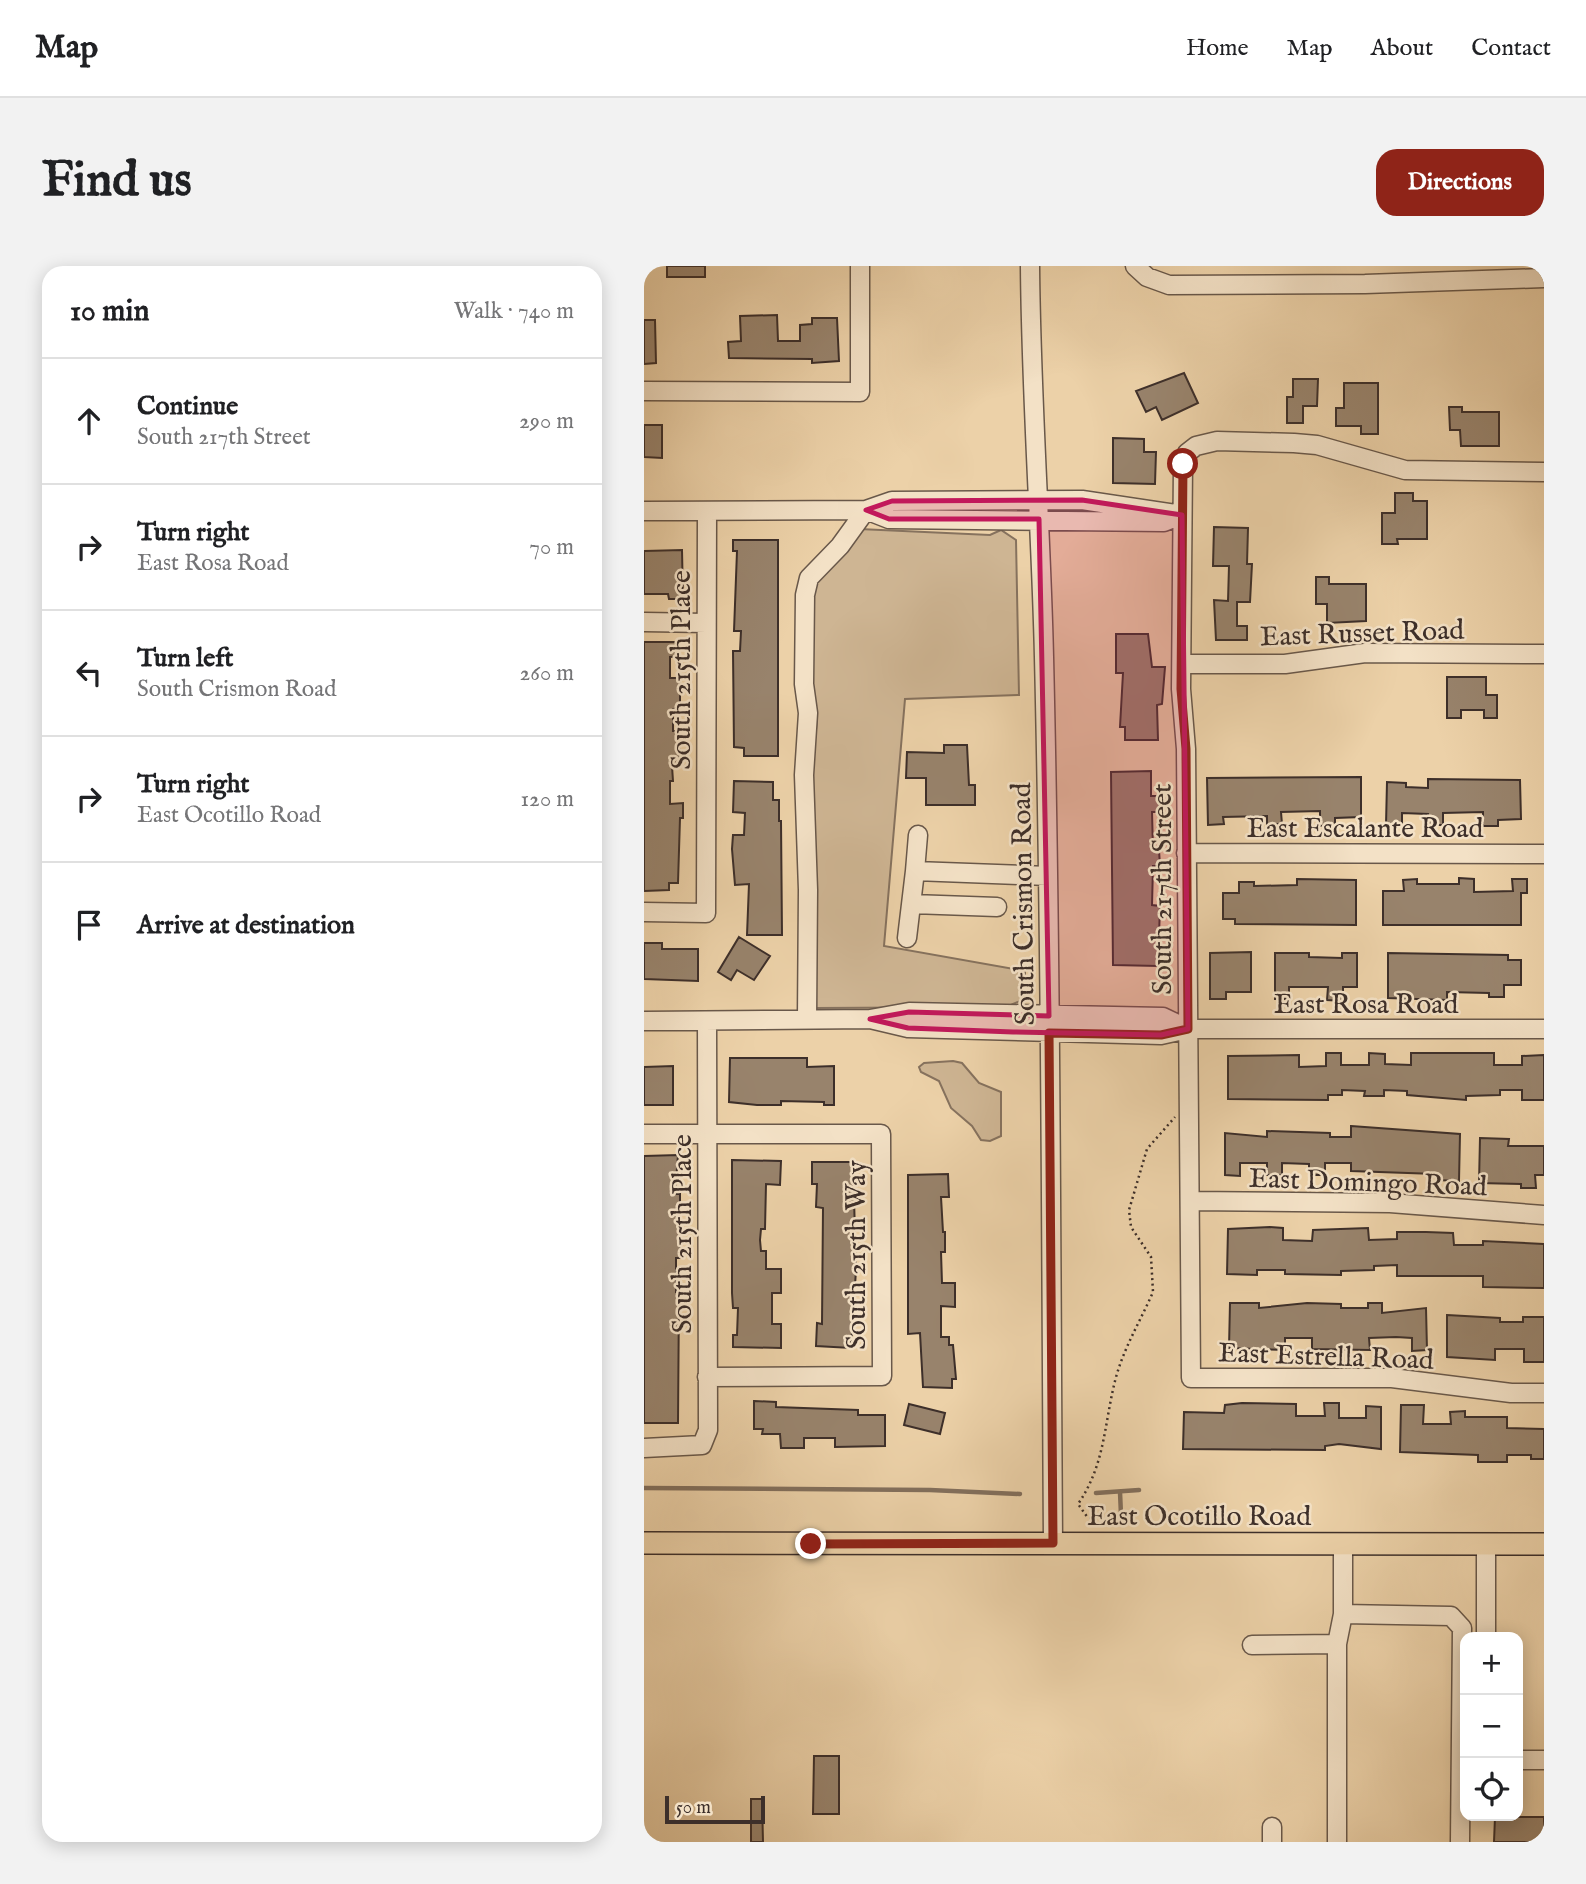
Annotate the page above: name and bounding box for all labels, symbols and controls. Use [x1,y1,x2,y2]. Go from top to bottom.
text: Map [35,27,98,69]
text: Home [1186,33,1249,64]
text: Map [1287,33,1333,64]
text: About [1371,33,1433,64]
text: Contact [1471,33,1551,64]
button: Directions [1376,149,1544,216]
text: Find us [42,151,192,213]
text: 10 min [70,293,150,331]
text: Walk · 740 m [454,297,574,326]
text: Continue [137,390,238,423]
icon: ahead [70,402,108,440]
text: 290 m [519,407,574,436]
text: South 217th Street [137,423,311,452]
route start [1167,448,1198,479]
text: Turn right [137,516,250,549]
icon: right [70,528,108,566]
text: 70 m [529,533,574,562]
text: East Rosa Road [137,549,289,578]
street label: South 215th Place [665,570,700,770]
street label: East Russet Road [1259,613,1465,656]
text: Turn left [137,642,234,675]
icon: left [70,654,108,692]
text: 260 m [519,659,574,688]
text: South Crismon Road [137,675,336,704]
text: Turn right [137,768,250,801]
icon: right [70,780,108,818]
street label: South Crismon Road [1005,782,1044,1026]
street label: South 217th Street [1146,783,1181,995]
text: 120 m [521,785,574,814]
text: East Ocotillo Road [137,801,321,830]
street label: East Escalante Road [1247,812,1484,847]
icon: arrive [70,906,108,944]
text: Arrive at destination [137,909,355,942]
street label: East Rosa Road [1274,988,1458,1023]
street label: South 215th Place [666,1134,701,1334]
street label: South 215th Way [840,1160,875,1350]
street label: East Domingo Road [1248,1162,1488,1205]
street label: East Estrella Road [1217,1336,1434,1379]
street label: East Ocotillo Road [1087,1500,1311,1535]
route end [795,1528,826,1559]
map controls [1460,1632,1523,1821]
button: + [1460,1632,1523,1695]
button: − [1460,1695,1523,1758]
button: locate [1460,1758,1523,1821]
scale bar [665,1793,765,1825]
text: 50 m [676,1796,711,1820]

